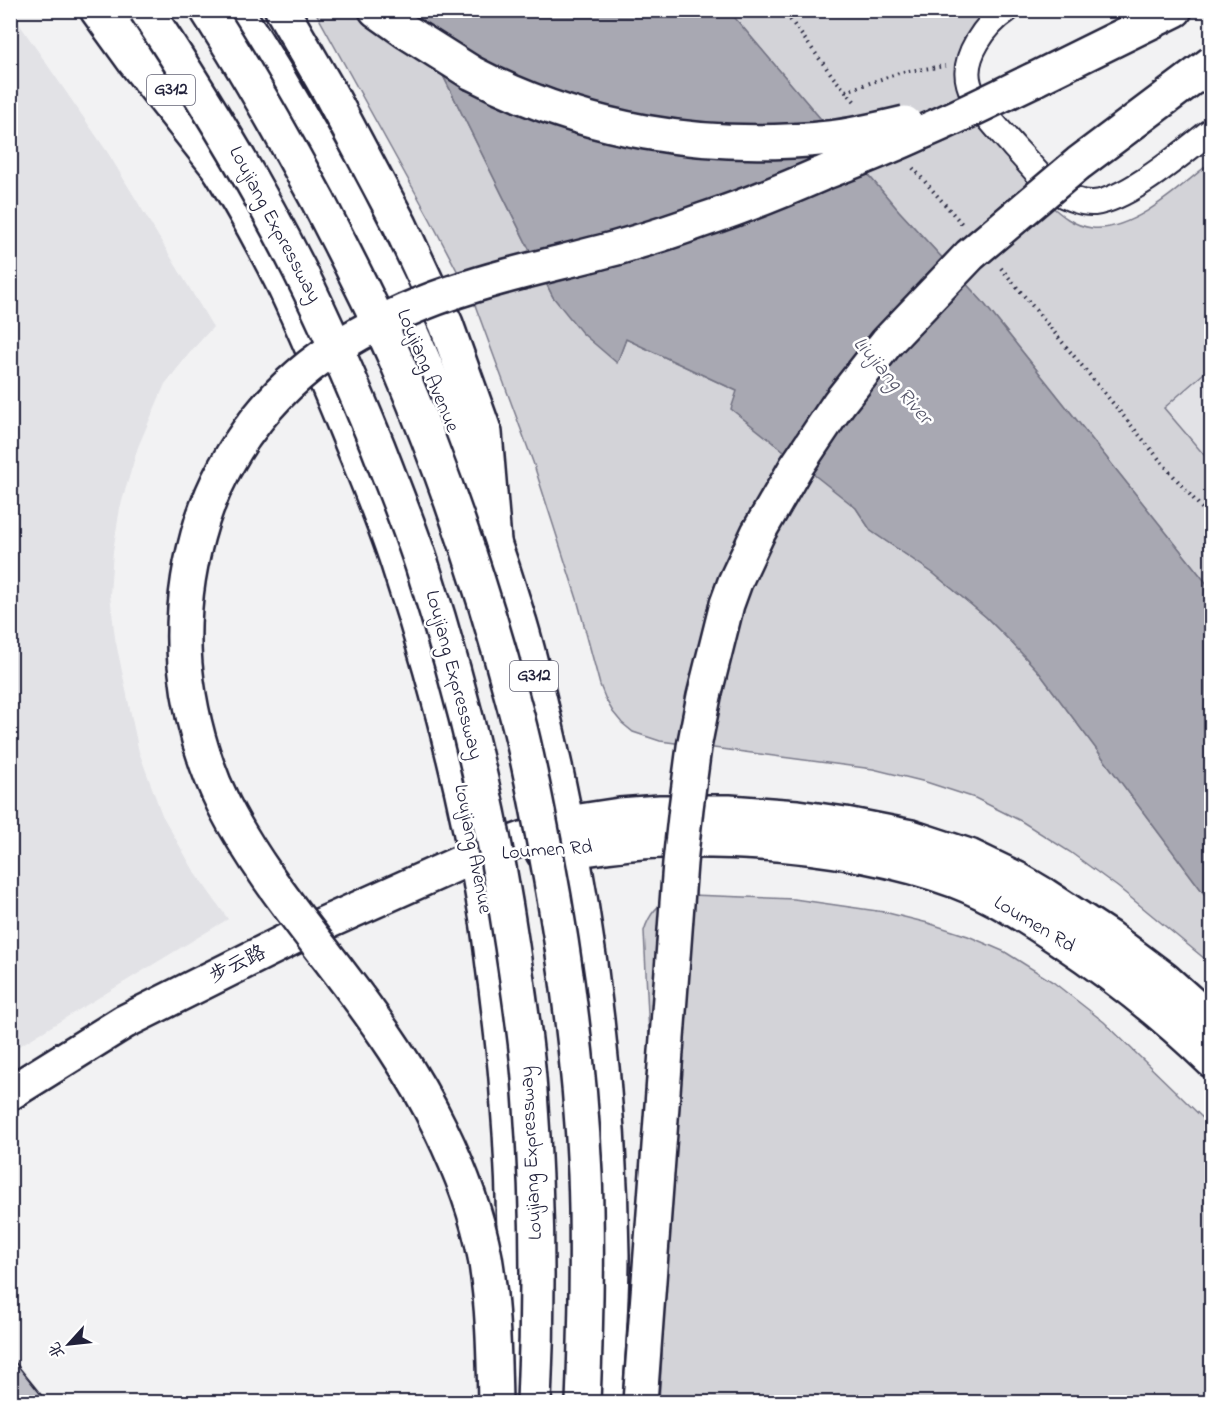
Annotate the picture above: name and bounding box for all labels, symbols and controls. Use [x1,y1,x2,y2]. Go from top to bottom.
road number: G312 [147,75,195,105]
street label: Loujiang Expressway [219,141,328,309]
street label: Loujiang Avenue [387,305,466,437]
water label: Liujiang River [845,330,940,434]
street label: Loujiang Expressway [416,587,490,763]
road number: G312 [510,661,558,691]
street label: Loujiang Avenue [444,782,499,916]
street label: Loumen Rd [501,833,593,869]
street label: Loumen Rd [988,889,1080,961]
street label: 步云路 [205,938,272,991]
street label: Loujiang Expressway [513,1065,552,1241]
north arrow [39,1314,99,1374]
text: 北 [43,1337,72,1362]

